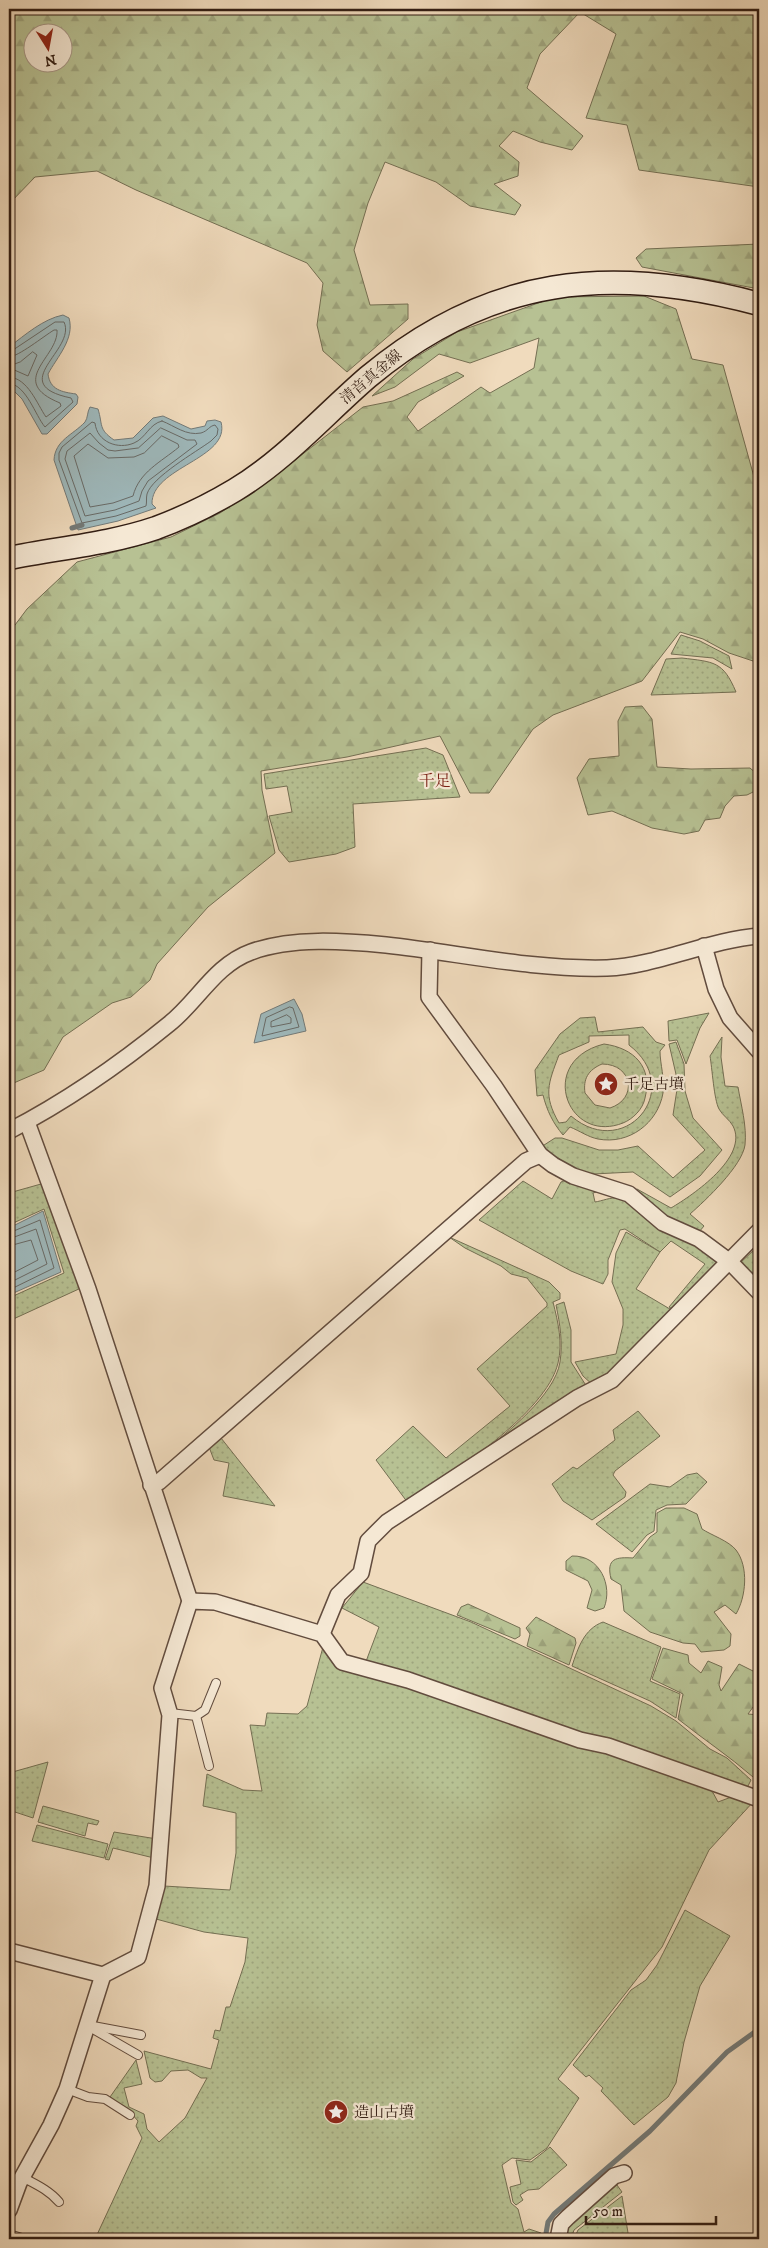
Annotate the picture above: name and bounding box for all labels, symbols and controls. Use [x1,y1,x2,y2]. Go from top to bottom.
north arrow [22,22,72,72]
text: N [42,50,58,70]
street label: 清音真金線 [336,346,406,408]
district label: 千足 [419,771,451,791]
place icon: 千足古墳 [593,1071,619,1097]
place label: 千足古墳 [624,1075,684,1094]
place icon: 造山古墳 [323,2099,349,2125]
place label: 造山古墳 [354,2103,414,2122]
scale bar [586,2193,716,2225]
text: 50 m [593,2202,623,2221]

